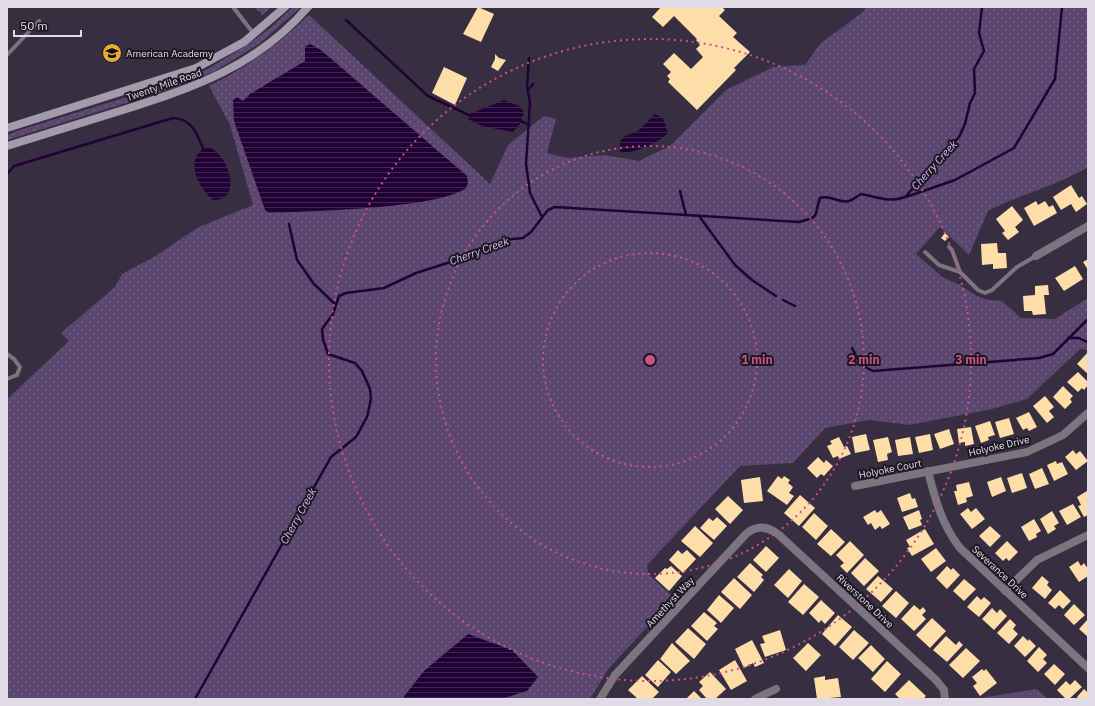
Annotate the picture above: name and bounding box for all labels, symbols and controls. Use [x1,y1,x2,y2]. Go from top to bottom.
scale bar [14,12,81,38]
text: 50 m [20,18,48,33]
school or university icon: American Academy [101,42,123,64]
place label: American Academy [126,47,213,60]
street label: Twenty Mile Road [124,66,204,104]
water label: Cherry Creek [908,137,960,193]
water label: Cherry Creek [447,234,511,268]
text: 1 min [741,352,773,367]
text: 2 min [848,352,880,367]
text: 3 min [955,352,987,367]
centre of rings [643,353,657,367]
street label: Holyoke Drive [967,433,1031,459]
street label: Holyoke Court [858,456,923,481]
water label: Cherry Creek [277,485,319,547]
street label: Severance Drive [969,543,1031,602]
street label: Riverstone Drive [834,571,897,631]
street label: Amethyst Way [643,574,697,630]

